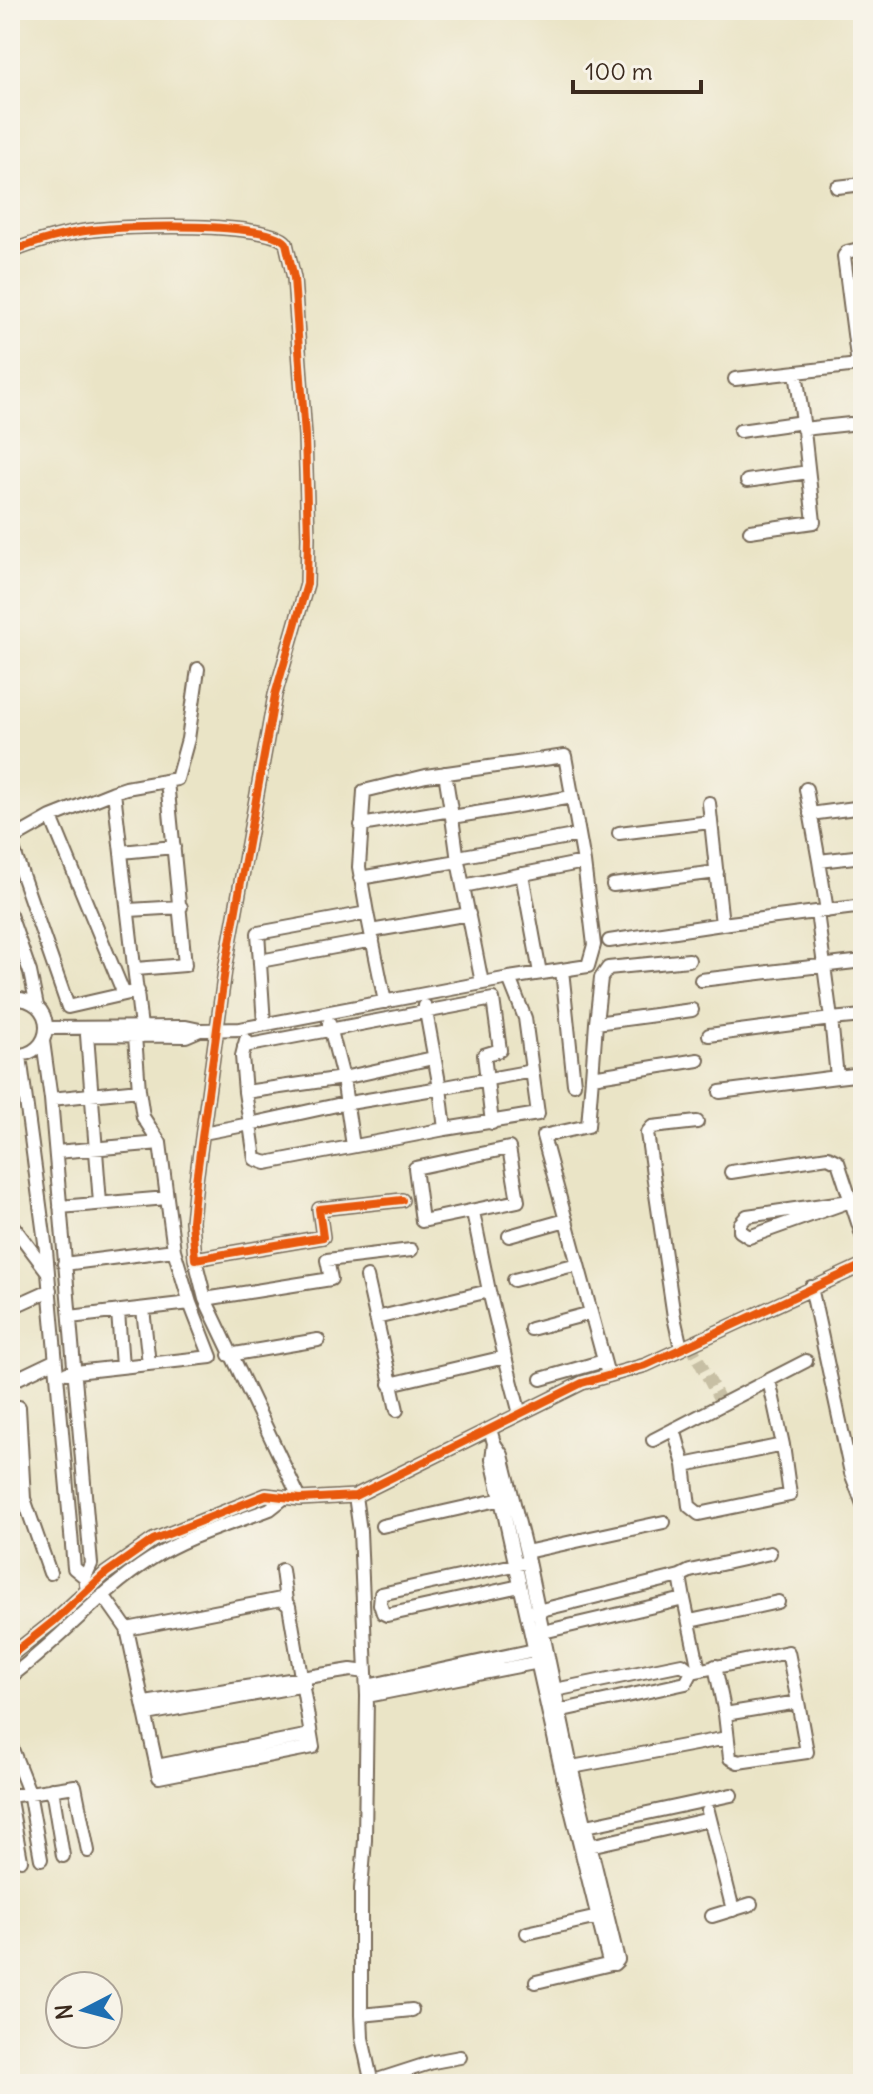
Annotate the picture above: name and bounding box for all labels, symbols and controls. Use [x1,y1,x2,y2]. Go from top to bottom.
scale bar [573,44,701,94]
text: 100 m [585,56,653,86]
north arrow [44,1970,124,2050]
text: N [49,2003,79,2021]

